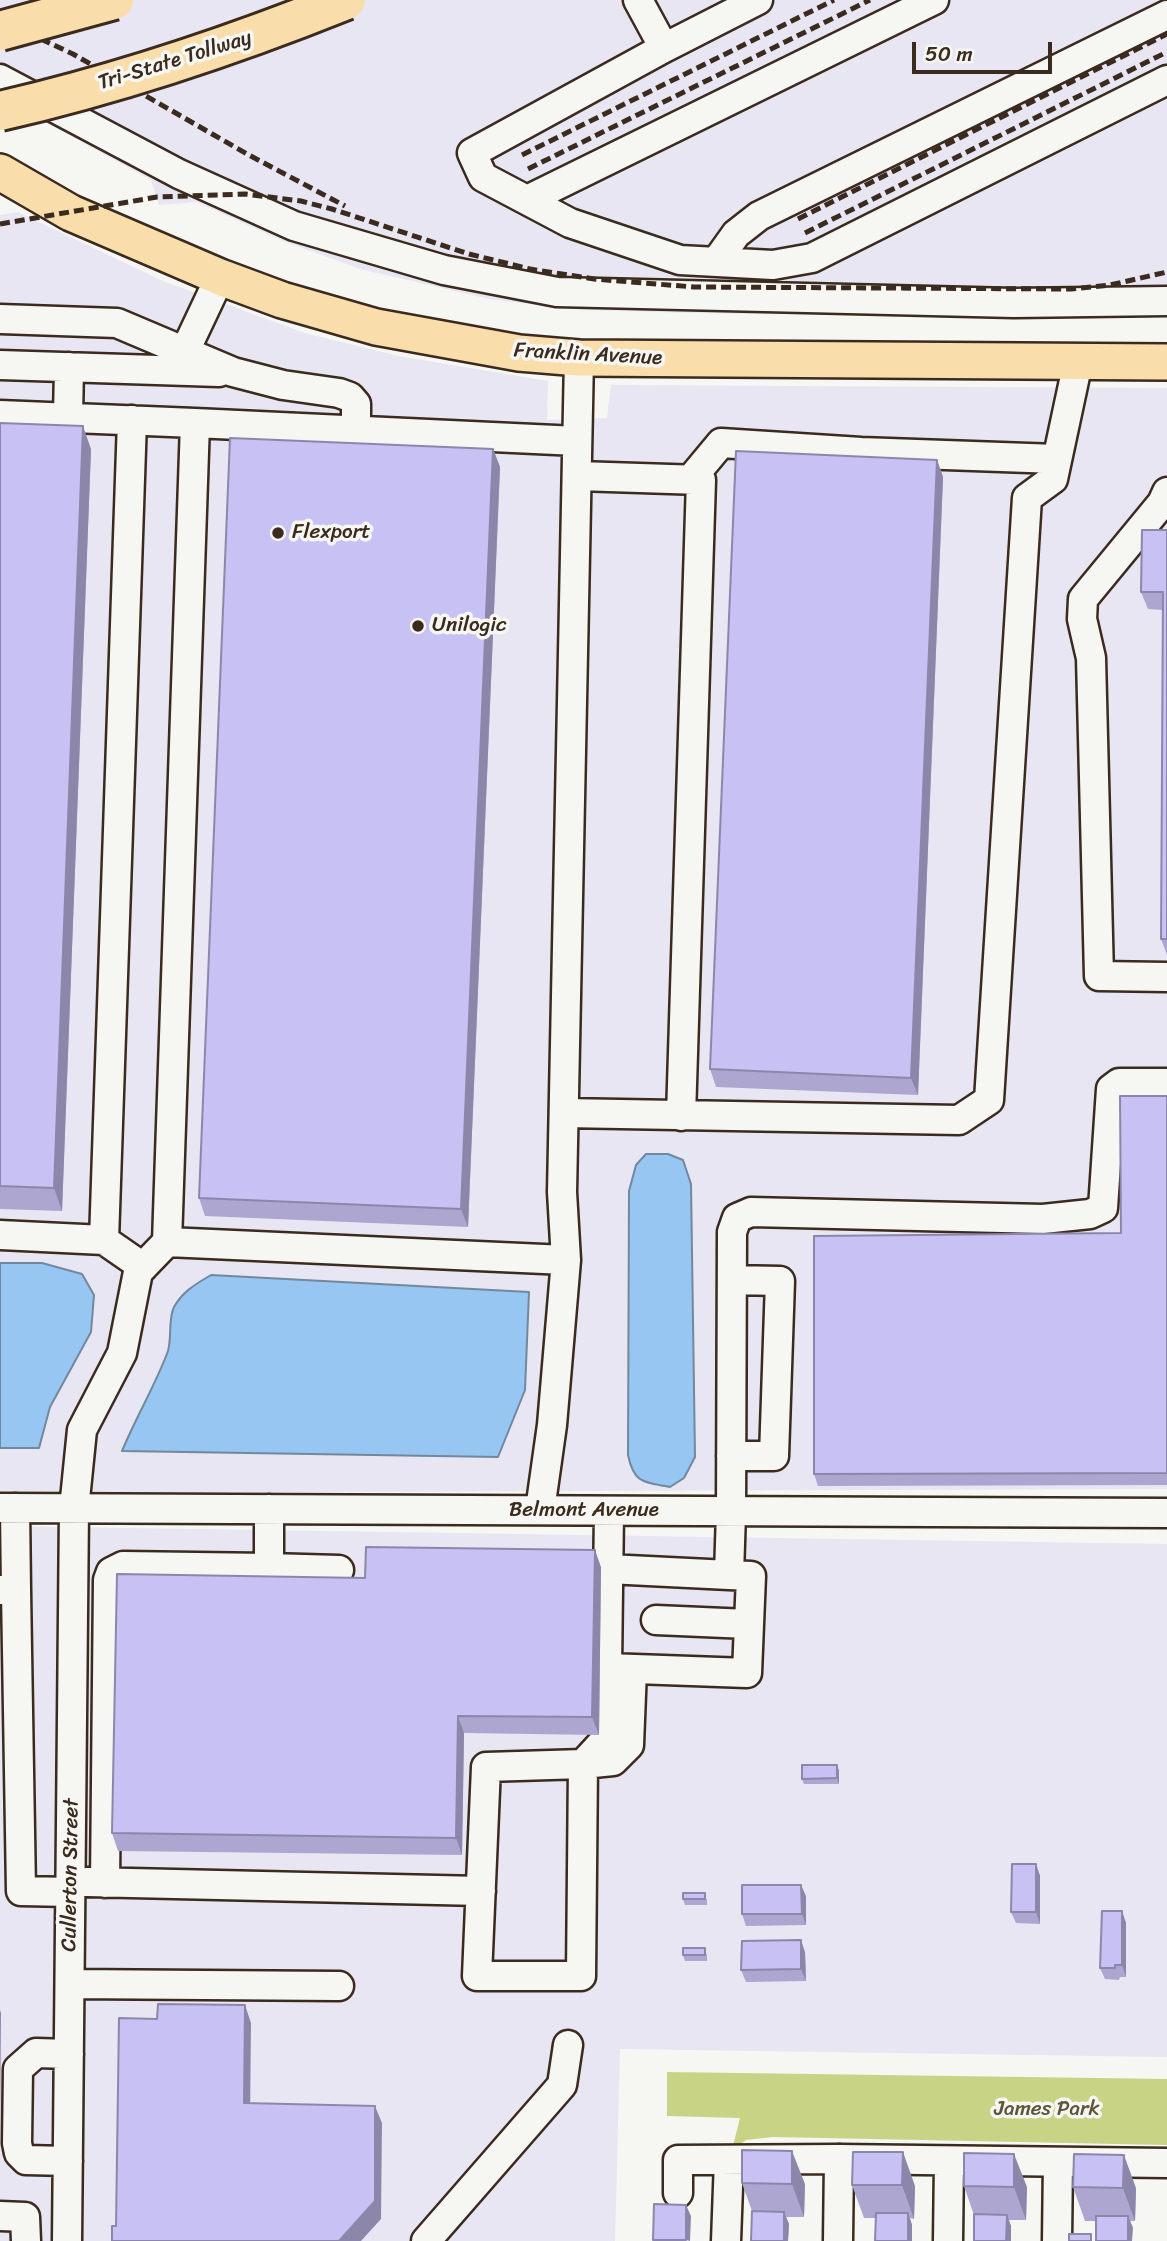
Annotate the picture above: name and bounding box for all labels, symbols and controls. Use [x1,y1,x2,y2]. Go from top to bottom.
street label: Tri-State Tollway [95,26,255,96]
scale bar [915,28,1055,72]
text: 50 m [925,35,973,73]
street label: Franklin Avenue [513,339,663,371]
place label: Flexport [292,520,370,546]
marker: Flexport [270,525,286,541]
place label: Unilogic [432,613,507,639]
marker: Unilogic [410,618,426,634]
street label: Belmont Avenue [509,1498,659,1524]
street label: Cullerton Street [57,1798,85,1952]
park label: James Park [994,2097,1100,2123]

